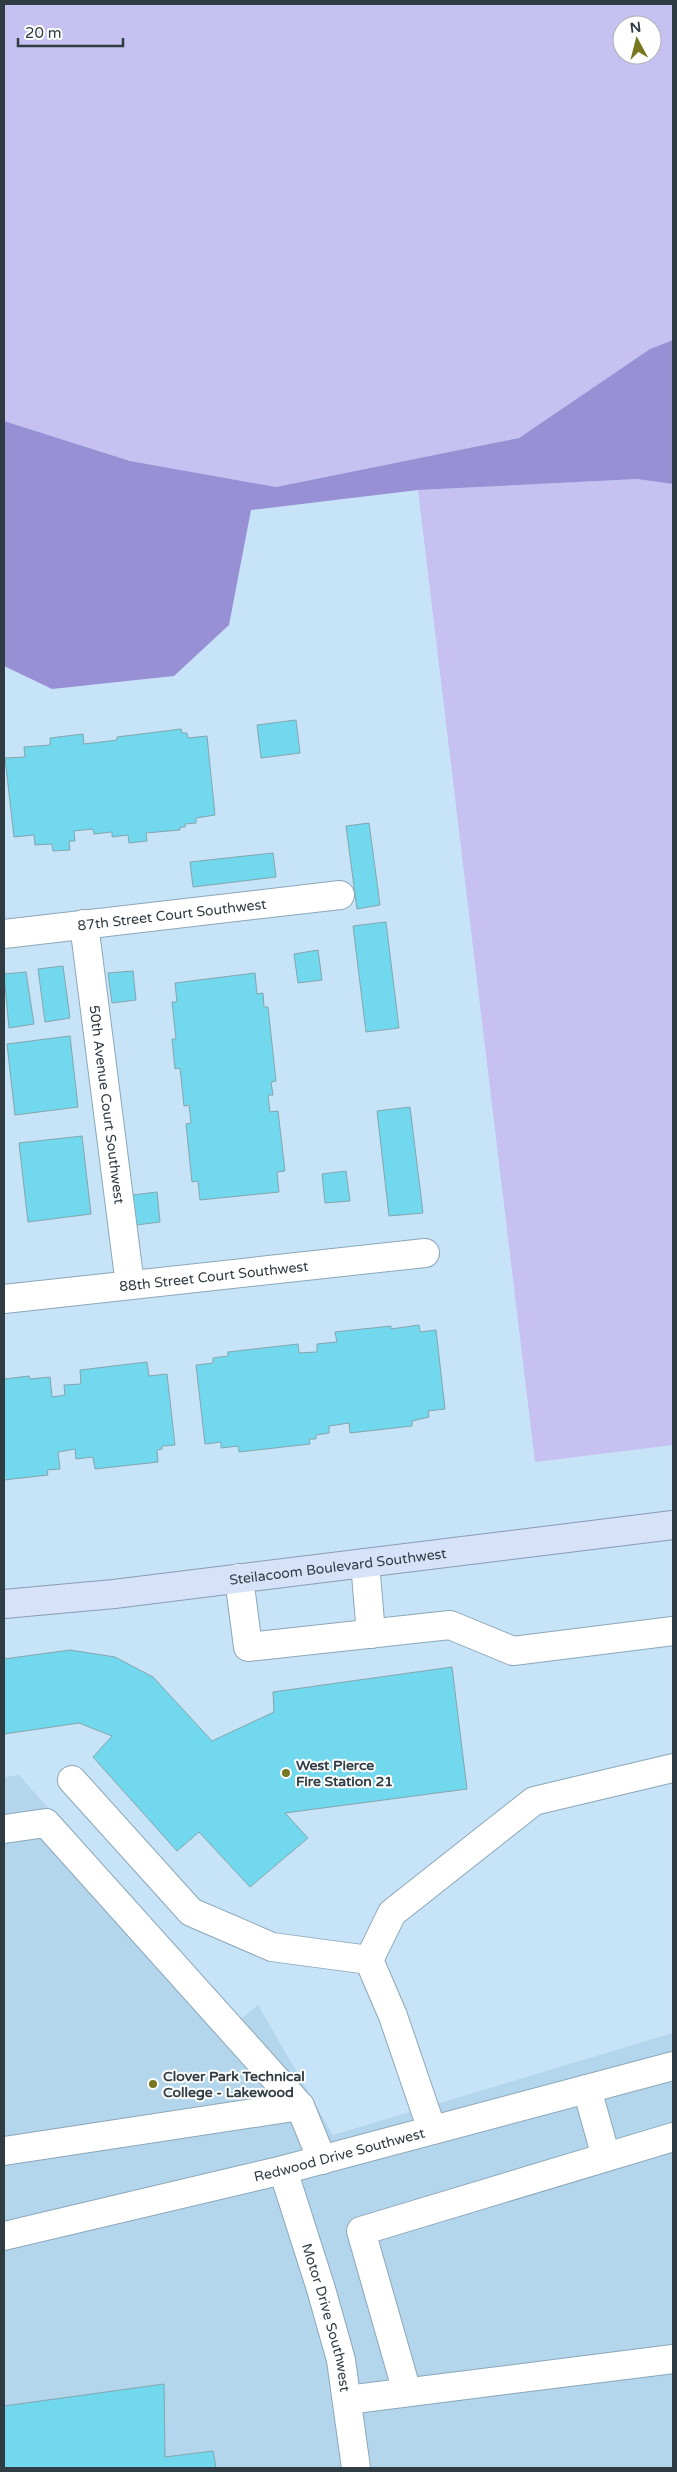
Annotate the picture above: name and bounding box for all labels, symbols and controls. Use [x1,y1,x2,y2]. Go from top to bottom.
scale bar [18,15,122,47]
north arrow [612,15,662,65]
text: N [629,18,642,37]
text: 20 m [25,24,62,42]
street label: 87th Street Court Southwest [76,896,268,934]
street label: 50th Avenue Court Southwest [85,1004,128,1206]
street label: 88th Street Court Southwest [118,1258,310,1295]
street label: Steilacoom Boulevard Southwest [228,1545,448,1589]
place label: West Pierce Fire Station 21 [296,1757,393,1790]
marker: West Pierce Fire Station 21 [280,1767,292,1779]
place label: Clover Park Technical College - Lakewood [163,2068,305,2101]
marker: Clover Park Technical College - Lakewood [147,2078,159,2090]
street label: Redwood Drive Southwest [252,2124,427,2186]
street label: Motor Drive Southwest [298,2241,353,2393]

